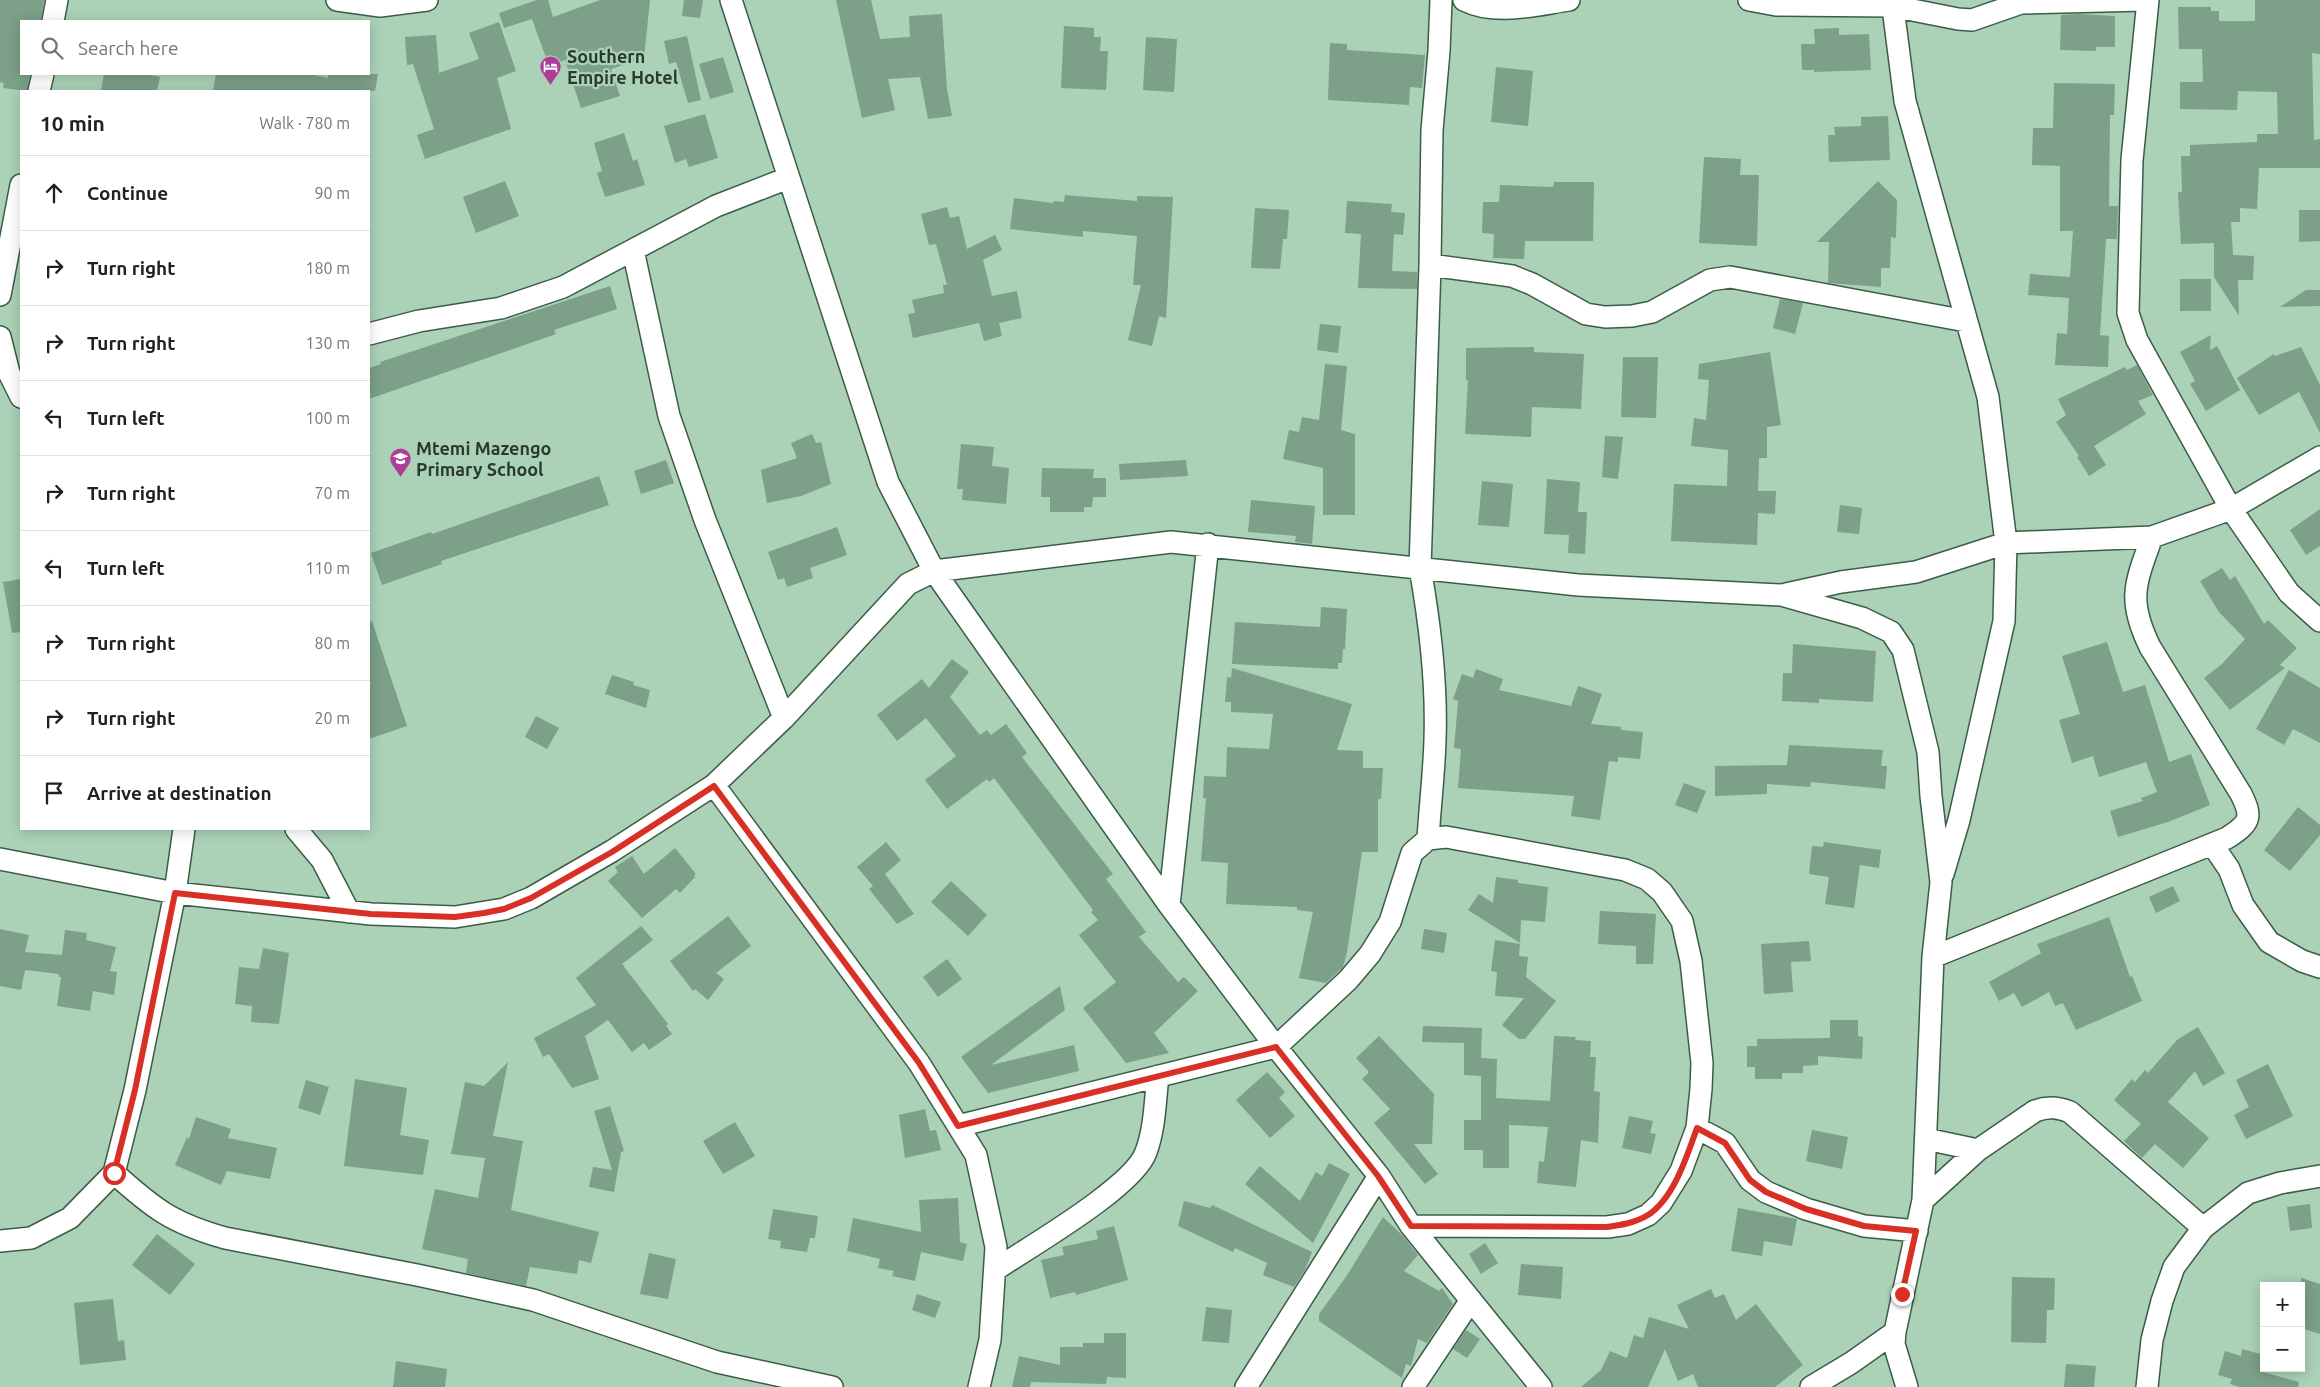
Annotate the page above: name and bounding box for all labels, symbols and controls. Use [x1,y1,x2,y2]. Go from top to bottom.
search box [20,20,370,75]
icon: search [38,34,66,62]
text: Search here [78,37,178,59]
place label: Southern Empire Hotel [567,46,679,87]
hotel icon: Southern Empire Hotel [539,54,563,85]
text: 10 min [40,111,105,135]
text: Walk · 780 m [259,114,350,132]
icon: ahead [40,179,68,207]
text: Continue [87,182,168,204]
text: 90 m [314,184,350,202]
icon: right [40,254,68,282]
text: Turn right [87,257,175,279]
text: 180 m [305,259,350,277]
icon: right [40,329,68,357]
text: Turn right [87,332,175,354]
text: 130 m [305,334,350,352]
icon: left [40,404,68,432]
text: Turn left [87,407,165,429]
text: 100 m [305,409,350,427]
place label: Mtemi Mazengo Primary School [416,438,551,479]
school or university icon: Mtemi Mazengo Primary School [388,446,412,477]
icon: right [40,479,68,507]
text: Turn right [87,482,175,504]
text: 70 m [314,484,350,502]
icon: left [40,554,68,582]
text: Turn left [87,557,165,579]
text: 110 m [305,559,350,577]
icon: right [40,629,68,657]
text: Turn right [87,632,175,654]
text: 80 m [314,634,350,652]
icon: right [40,704,68,732]
text: Turn right [87,707,175,729]
text: 20 m [314,709,350,727]
icon: arrive [40,779,68,807]
text: Arrive at destination [87,782,272,804]
route start [103,1162,126,1185]
map controls [2260,1282,2305,1372]
button: + [2260,1282,2305,1327]
route end [1891,1283,1914,1306]
button: − [2260,1327,2305,1372]

